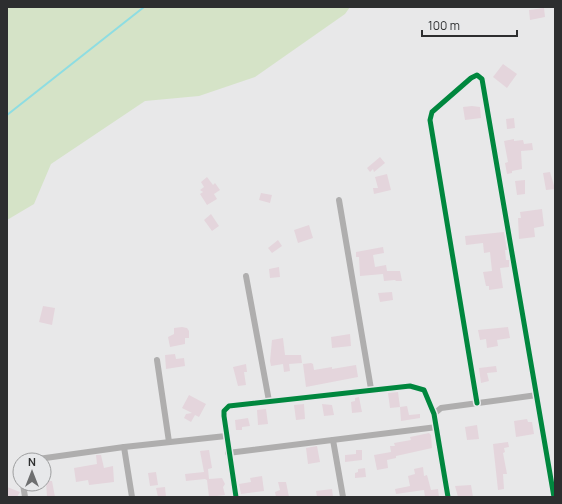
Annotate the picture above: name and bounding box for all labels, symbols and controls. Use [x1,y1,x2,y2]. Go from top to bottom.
scale bar [422,12,517,38]
text: 100 m [428,17,460,34]
north arrow [12,452,52,492]
text: N [28,454,36,469]

